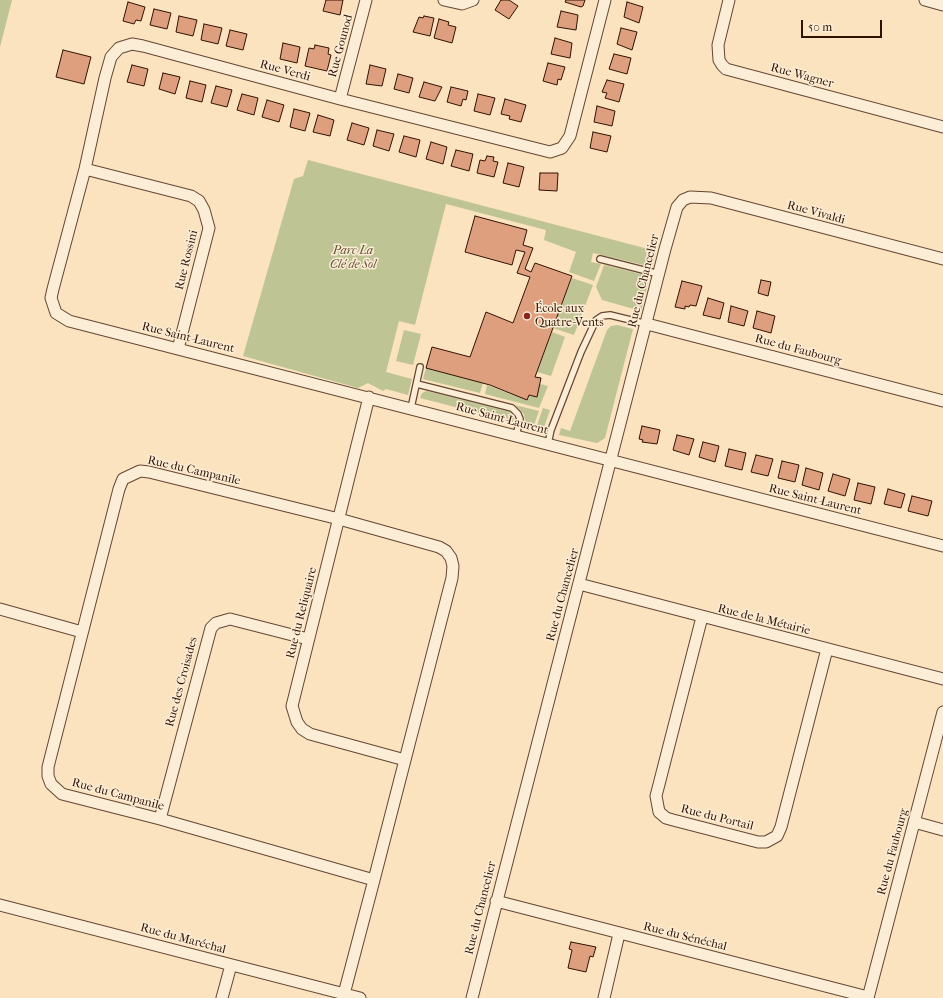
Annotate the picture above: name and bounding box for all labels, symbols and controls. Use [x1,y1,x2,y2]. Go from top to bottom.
scale bar [803,12,884,38]
street label: Rue Gounod [326,13,356,79]
text: 50 m [808,20,832,34]
street label: Rue Verdi [258,57,312,85]
street label: Rue Wagner [769,61,835,91]
street label: Rue Vivaldi [785,198,847,228]
street label: Rue Rossini [173,229,201,291]
street label: Rue du Chancelier [625,233,663,329]
park label: Parc La Clé de Sol [330,244,376,272]
place label: École aux Quatre-Vents [535,302,604,330]
marker: École aux Quatre-Vents [522,311,532,321]
street label: Rue Saint-Laurent [140,320,236,356]
street label: Rue du Faubourg [753,332,843,368]
street label: Rue Saint-Laurent [454,400,550,438]
street label: Rue du Campanile [146,453,242,489]
street label: Rue Saint-Laurent [767,482,863,518]
street label: Rue du Chancelier [544,547,582,643]
street label: Rue du Reliquaire [284,566,320,660]
street label: Rue de la Métairie [716,602,812,638]
street label: Rue des Croisades [163,635,201,729]
street label: Rue du Campanile [70,776,166,814]
street label: Rue du Portail [679,802,755,834]
street label: Rue du Faubourg [875,807,911,897]
street label: Rue du Chancelier [462,860,500,956]
street label: Rue du Sénéchal [642,920,728,954]
street label: Rue du Maréchal [139,921,227,957]

